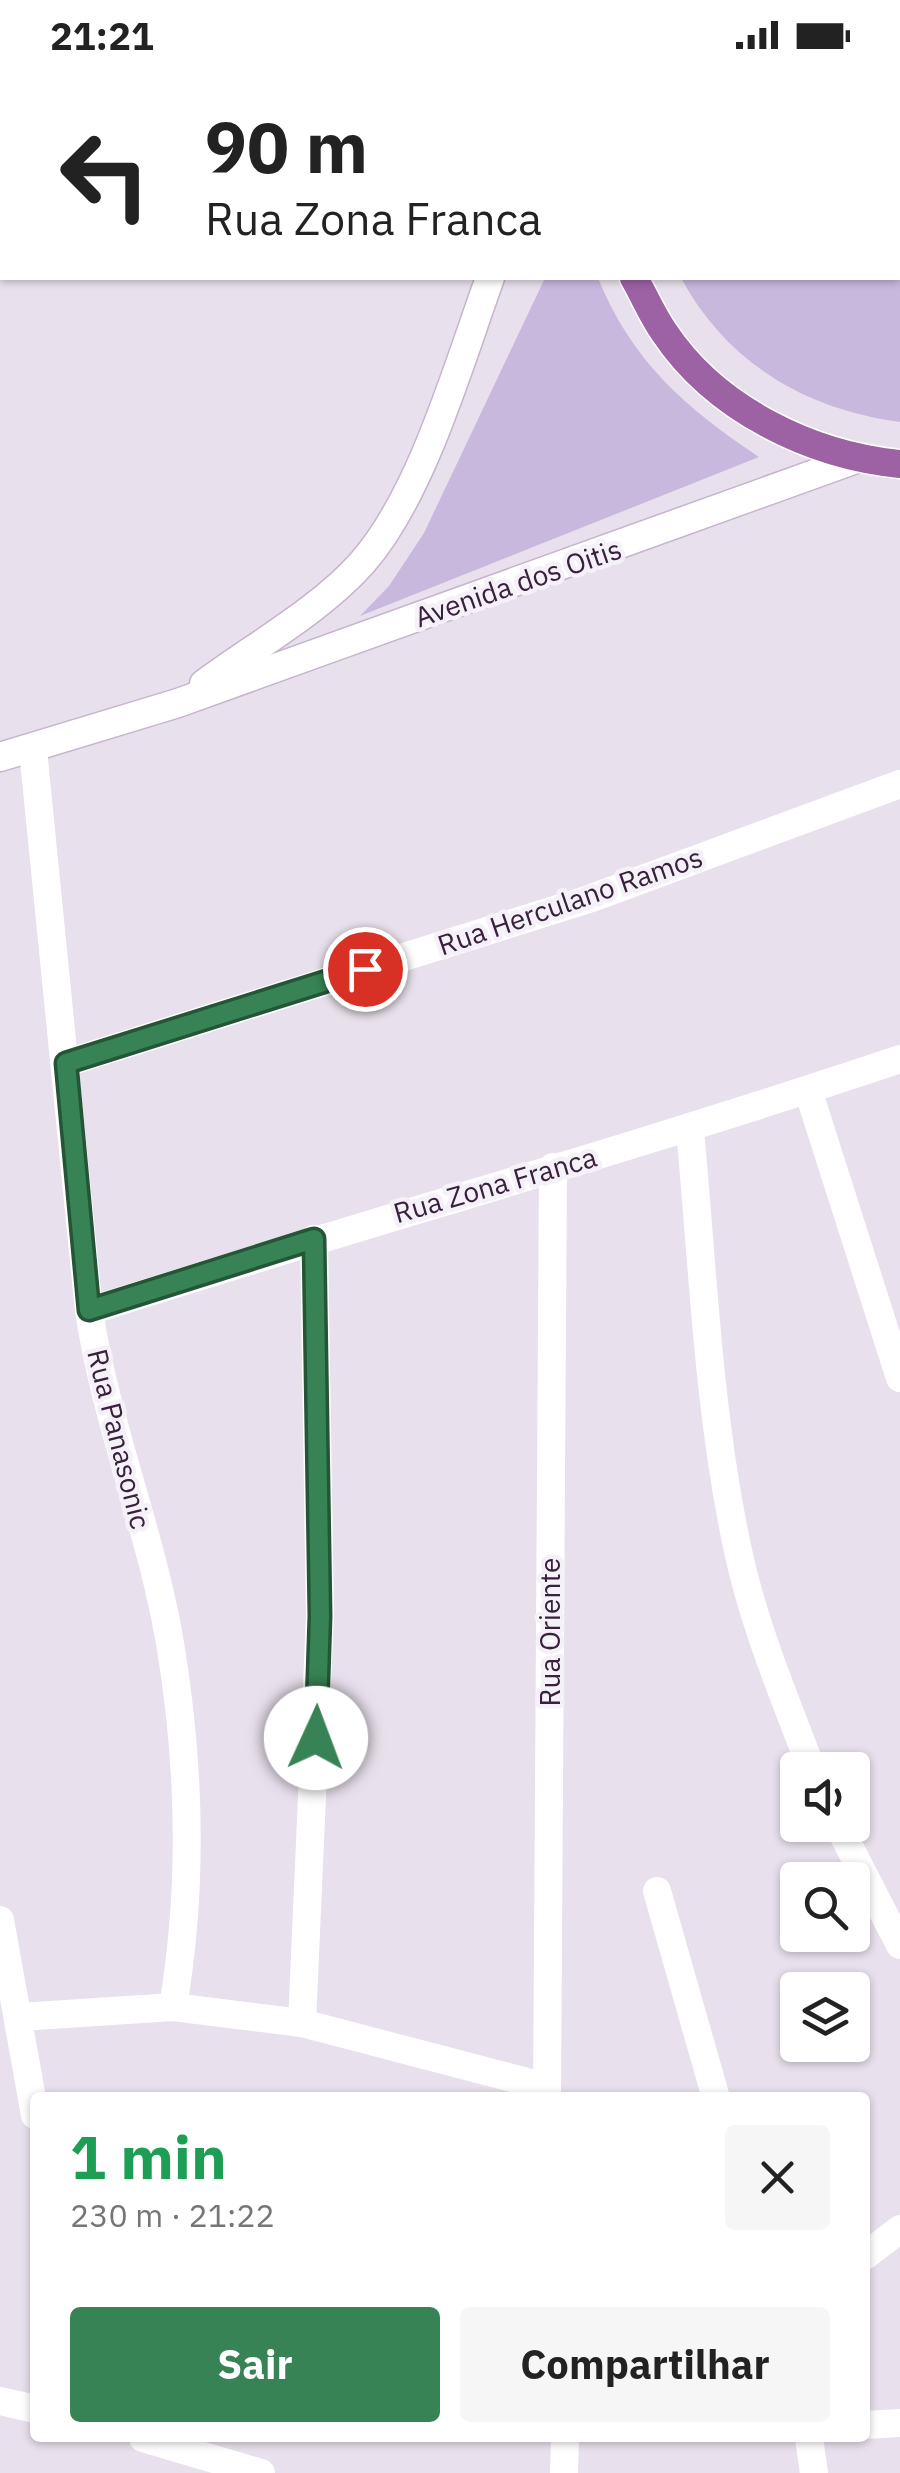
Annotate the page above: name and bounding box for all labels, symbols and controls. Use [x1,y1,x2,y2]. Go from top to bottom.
text: 21:21 [50,11,154,60]
text: 90 m [205,101,368,192]
icon: left [40,110,170,240]
text: Rua Zona Franca [205,189,542,247]
street label: Avenida dos Oitis [409,530,626,635]
street label: Rua Herculano Ramos [432,838,707,963]
pin [323,927,408,1012]
icon: arrive [338,942,393,997]
street label: Rua Zona Franca [389,1138,601,1231]
street label: Rua Panasonic [79,1345,160,1533]
street label: Rua Oriente [531,1558,568,1706]
position arrow [264,1686,368,1790]
map controls [780,1752,870,2062]
button: sound [780,1752,870,1842]
button: search [780,1862,870,1952]
button: layers [780,1972,870,2062]
text: 1 min [70,2117,227,2196]
button: close [725,2125,830,2230]
text: 230 m · 21:22 [70,2194,275,2236]
button: Sair [70,2307,440,2422]
button: Compartilhar [460,2307,830,2422]

